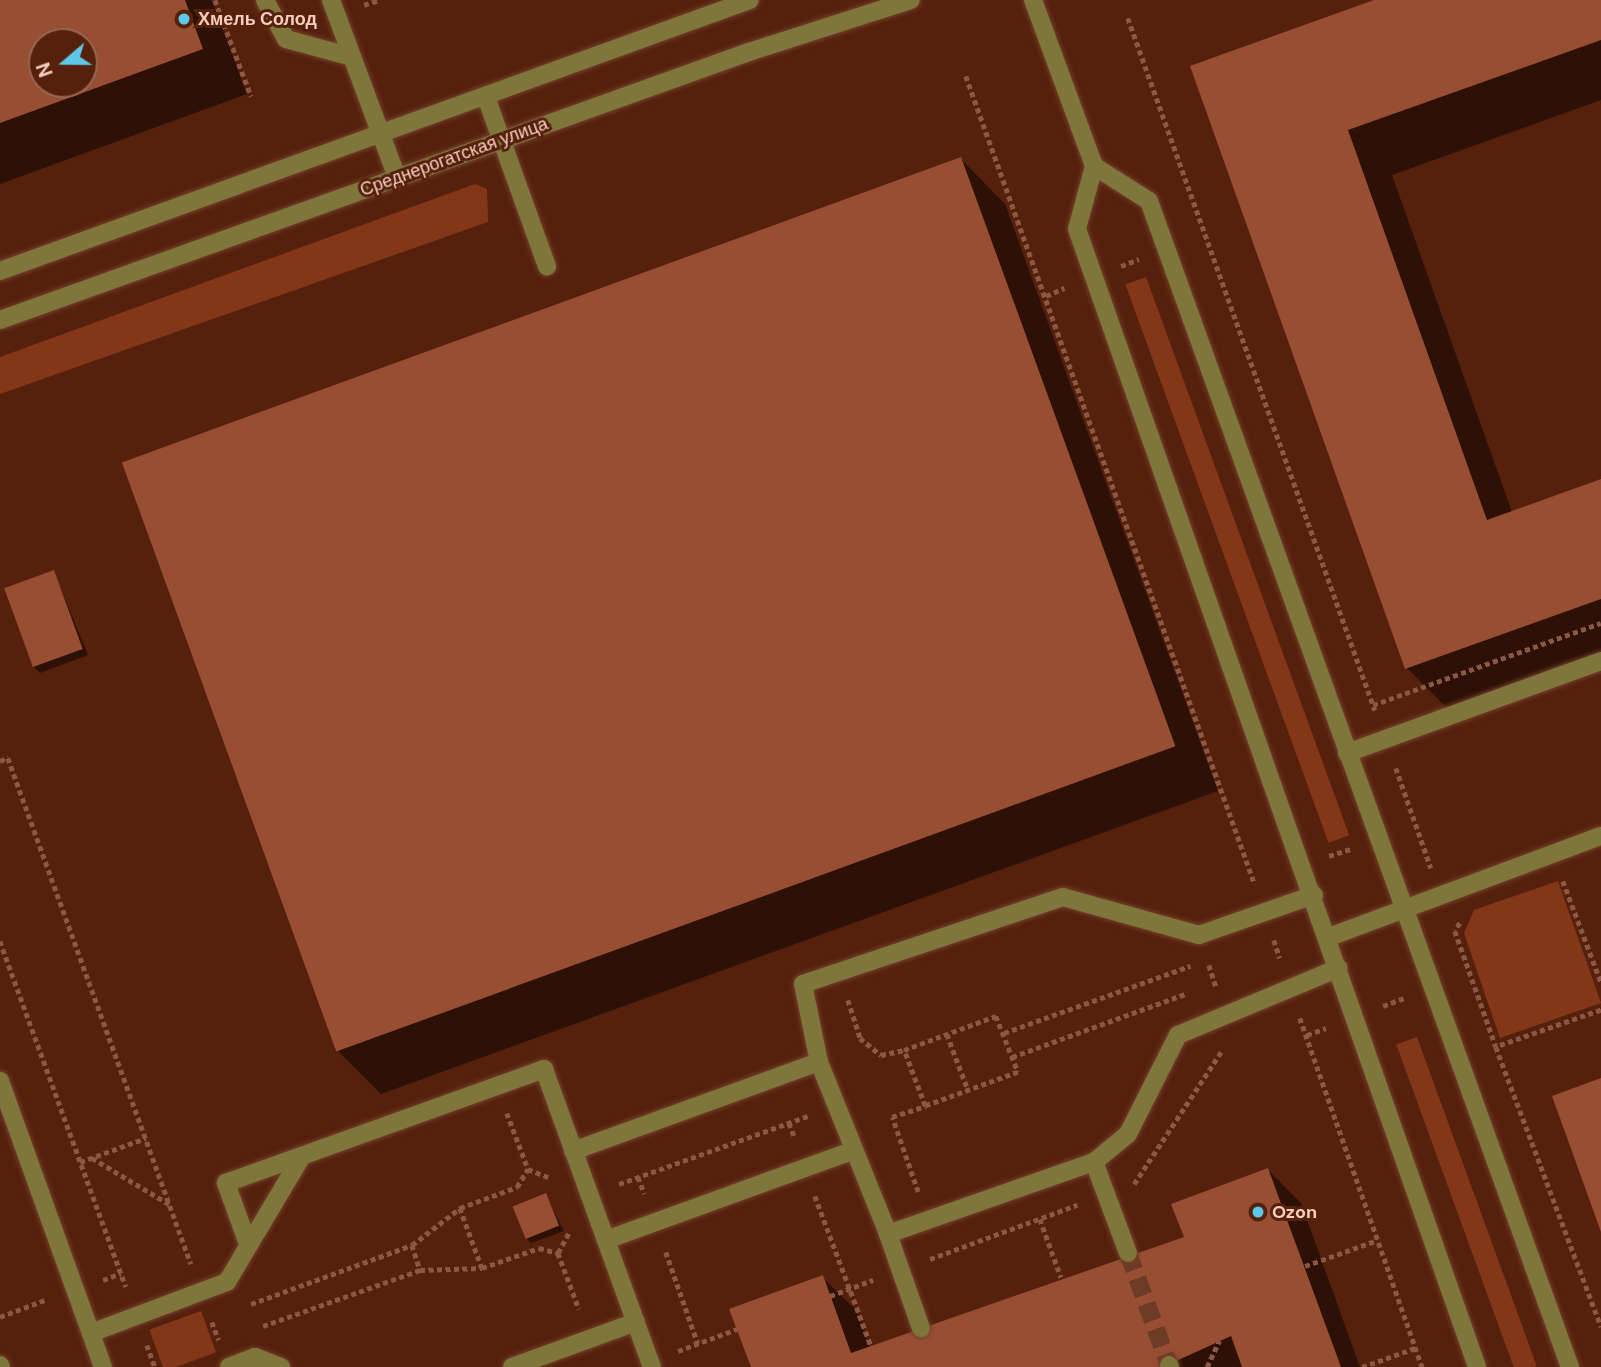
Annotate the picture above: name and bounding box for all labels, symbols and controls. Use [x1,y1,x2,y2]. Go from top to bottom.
place label: Хмель Солод [198,8,317,30]
marker: Хмель Солод [176,11,192,27]
north arrow [28,28,98,98]
text: N [31,59,59,80]
street label: Среднерогатская улица [357,113,551,201]
place label: Ozon [1272,1201,1317,1223]
marker: Ozon [1250,1204,1266,1220]

